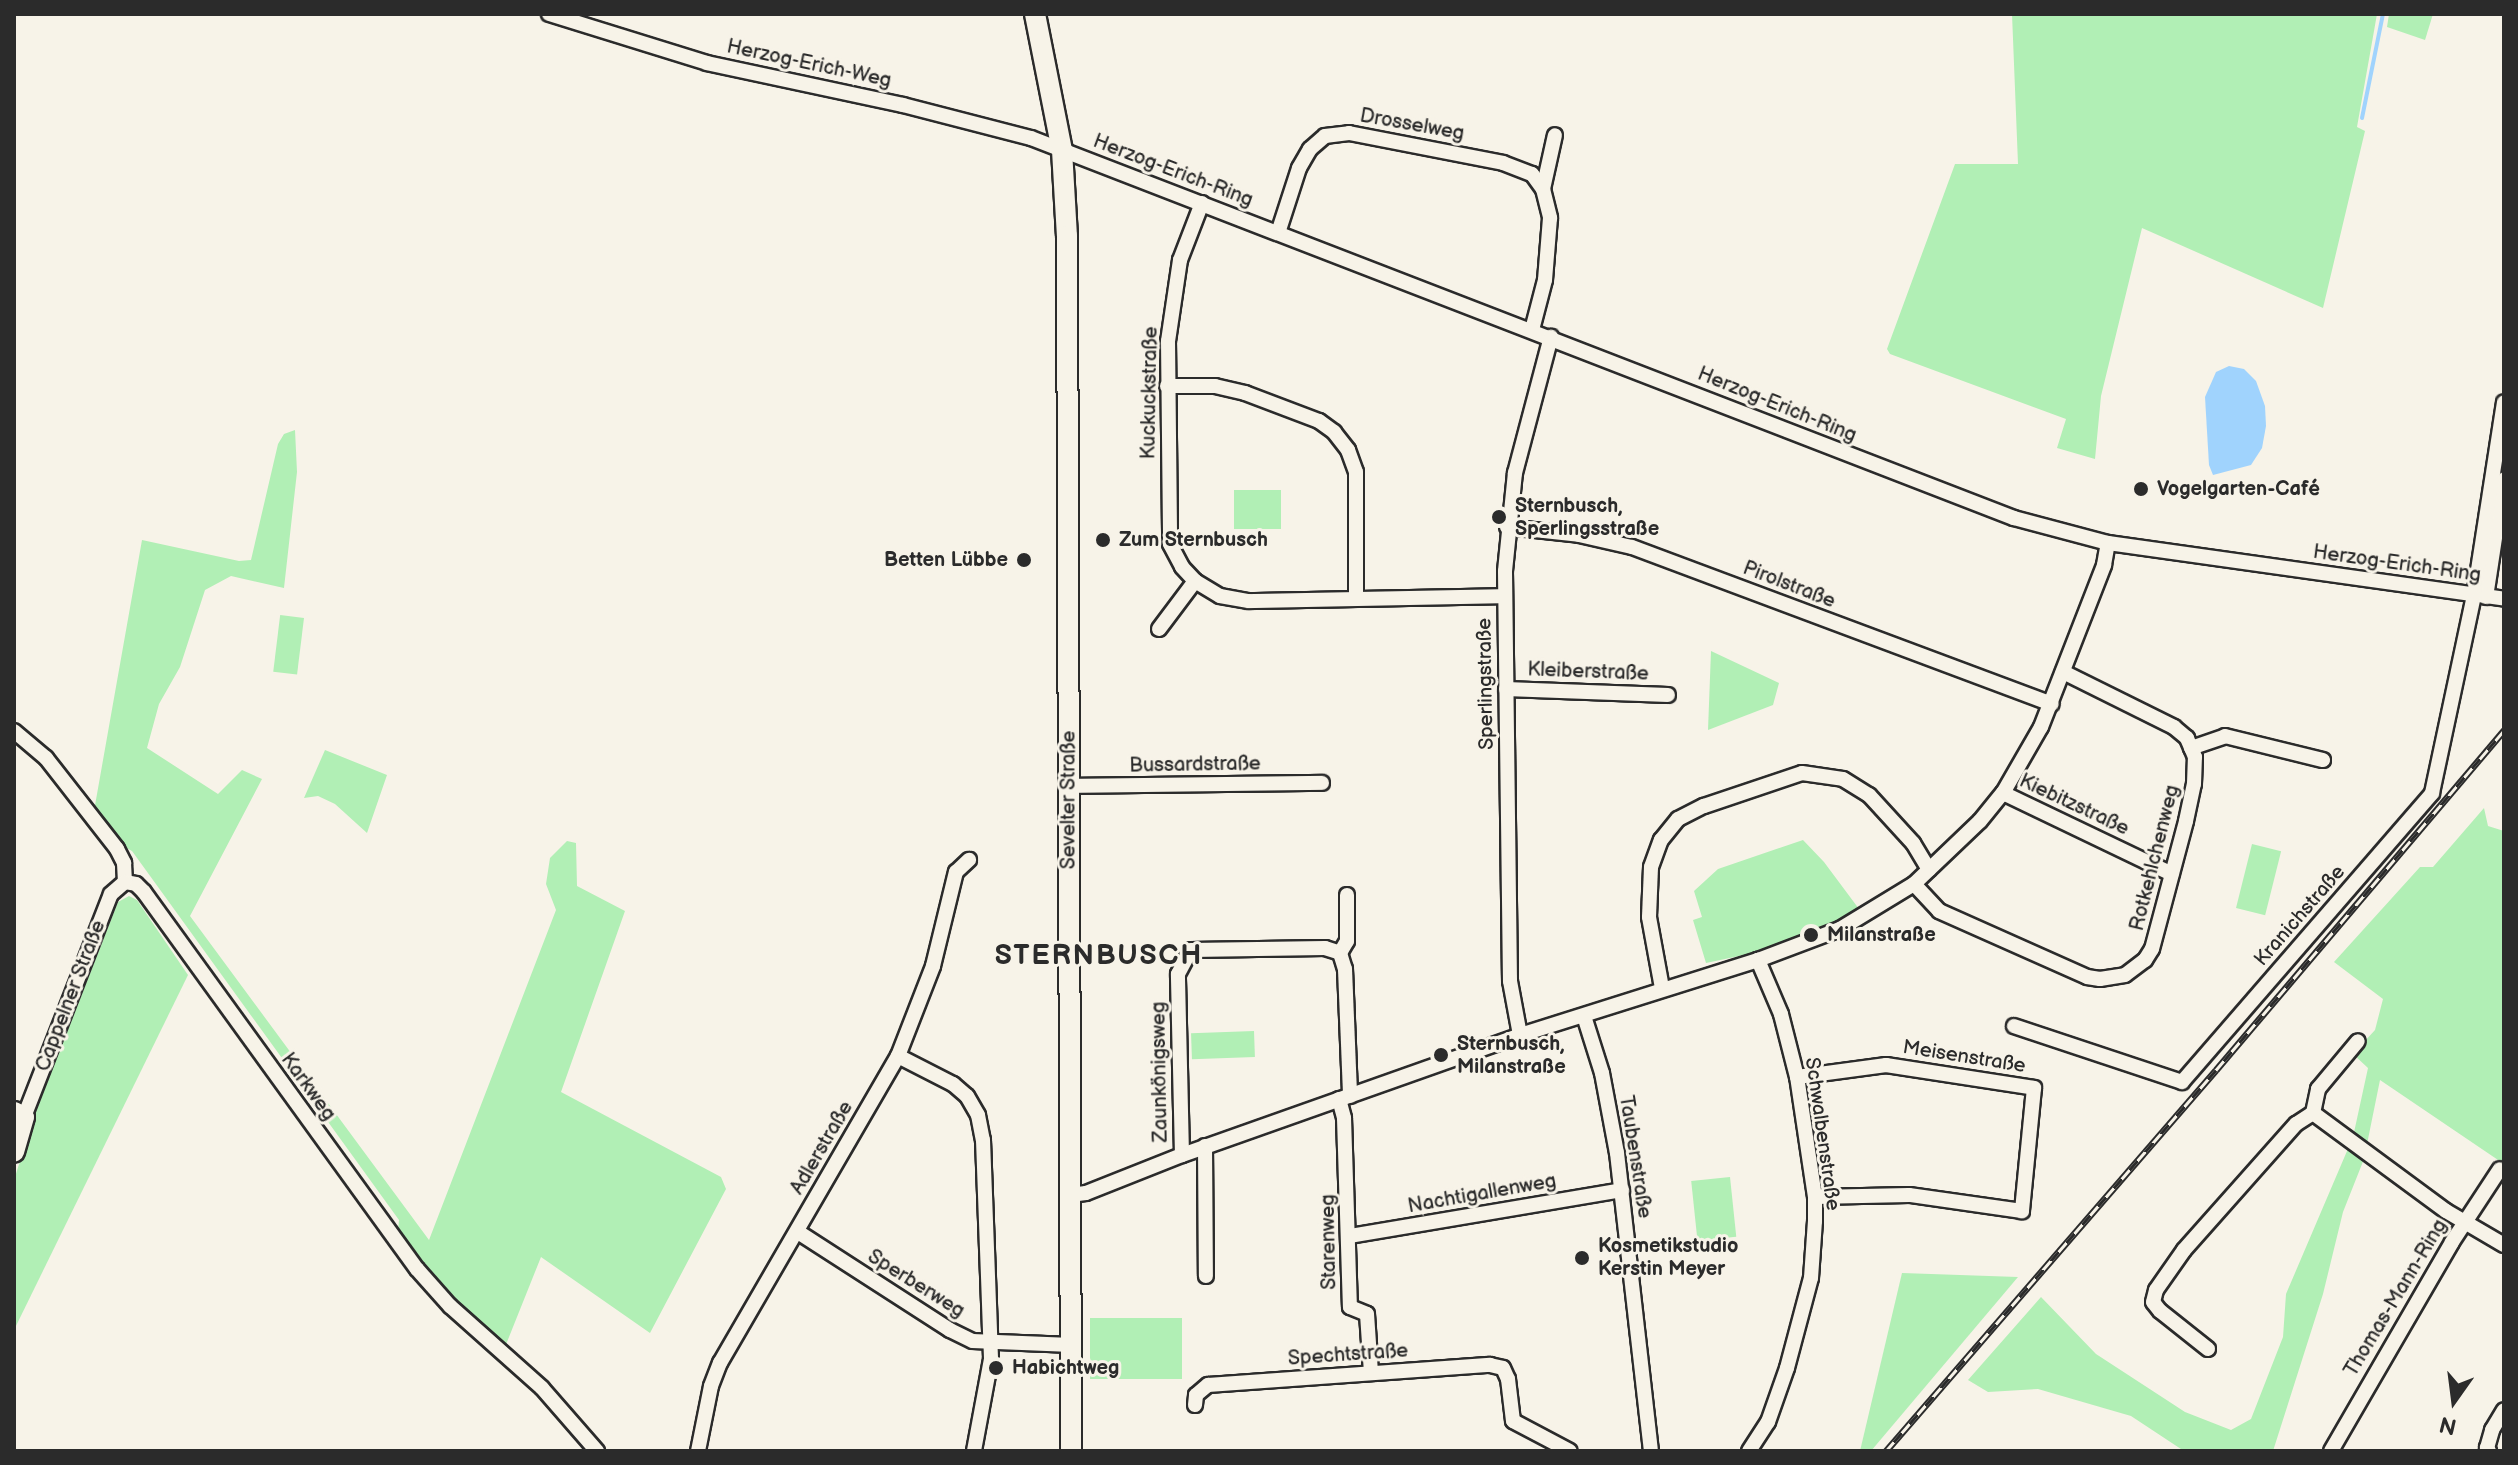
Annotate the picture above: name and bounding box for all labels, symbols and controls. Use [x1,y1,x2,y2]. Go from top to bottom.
street label: Herzog-Erich-Weg [725,35,893,93]
street label: Drosselweg [1358,104,1466,146]
street label: Herzog-Erich-Ring [1090,129,1256,213]
street label: Kuckuckstraße [1137,326,1163,460]
street label: Herzog-Erich-Ring [1694,362,1860,448]
place label: Vogelgarten-Café [2157,477,2320,501]
marker: Vogelgarten-Café [2132,480,2150,498]
place label: Sternbusch, Sperlingsstraße [1515,494,1659,541]
marker: Sternbusch, Sperlingsstraße [1490,508,1508,526]
place label: Zum Sternbusch [1119,528,1268,552]
marker: Zum Sternbusch [1094,531,1112,549]
street label: Herzog-Erich-Ring [2311,540,2483,588]
place label: Betten Lübbe [884,548,1008,572]
marker: Betten Lübbe [1015,551,1033,569]
street label: Pirolstraße [1739,556,1839,614]
street label: Sperlingstraße [1473,618,1499,750]
street label: Kleiberstraße [1527,658,1649,686]
street label: Sevelter Straße [1057,731,1081,869]
street label: Bussardstraße [1129,752,1261,778]
street label: Kiebitzstraße [2015,769,2133,841]
street label: Rotkehlchenweg [2125,783,2185,933]
street label: Kranichstraße [2250,861,2350,971]
street label: Cappelner Straße [31,917,111,1075]
place label: Milanstraße [1827,923,1936,947]
marker: Milanstraße [1802,926,1820,944]
district label: STERNBUSCH [995,939,1203,973]
street label: Zaunkönigsweg [1147,1001,1173,1143]
place label: Sternbusch, Milanstraße [1457,1032,1566,1079]
street label: Meisenstraße [1901,1035,2027,1079]
marker: Sternbusch, Milanstraße [1432,1046,1450,1064]
street label: Karkweg [275,1049,341,1125]
street label: Schwalbenstraße [1799,1056,1845,1212]
street label: Taubenstraße [1613,1094,1657,1220]
street label: Adlerstraße [786,1097,858,1199]
street label: Nachtigallenweg [1406,1169,1558,1219]
street label: Starenweg [1316,1194,1342,1290]
street label: Thomas-Mann-Ring [2340,1215,2452,1381]
place label: Kosmetikstudio Kerstin Meyer [1598,1234,1738,1281]
street label: Sperberweg [863,1245,969,1323]
marker: Kosmetikstudio Kerstin Meyer [1573,1249,1591,1267]
street label: Spechtstraße [1287,1339,1409,1371]
place label: Habichtweg [1012,1356,1119,1380]
marker: Habichtweg [987,1359,1005,1377]
north arrow [2414,1361,2494,1441]
text: N [2437,1410,2459,1440]

